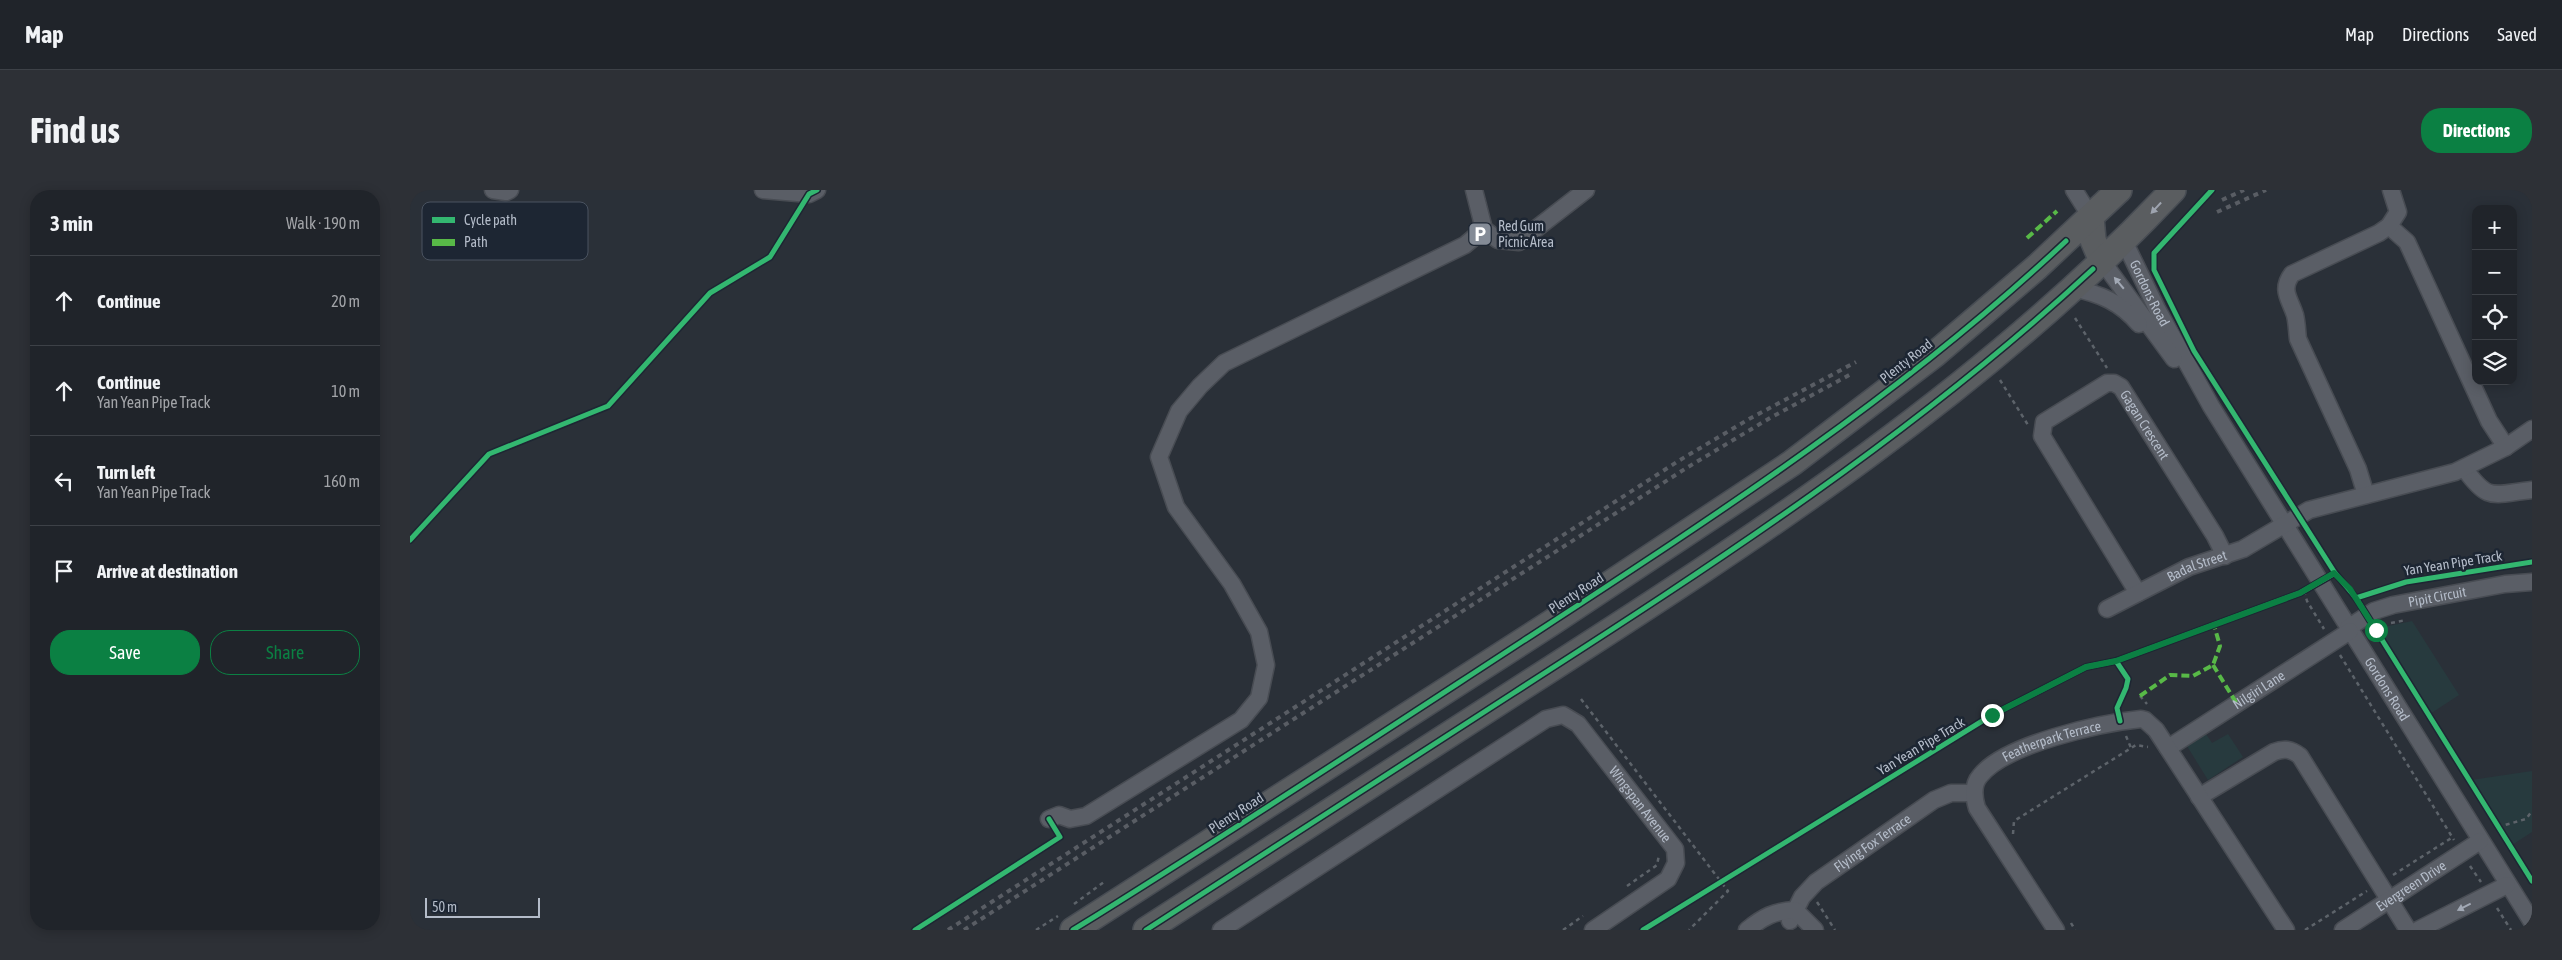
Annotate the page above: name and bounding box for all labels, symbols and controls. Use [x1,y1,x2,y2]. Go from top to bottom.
text: Map [25,21,64,48]
text: Map [2345,24,2374,45]
text: Directions [2402,24,2469,45]
text: Saved [2497,24,2537,45]
button: Directions [2421,108,2532,153]
text: Find us [30,110,120,150]
legend [422,202,588,260]
one-way arrow [2150,202,2162,214]
map controls [2472,205,2517,385]
button: + [2472,205,2517,250]
text: 3 min [50,211,93,235]
text: Cycle path [464,212,517,228]
text: Walk · 190 m [286,214,360,232]
place label: Red Gum Picnic Area [1498,218,1554,250]
parking icon: Red Gum Picnic Area [1467,221,1493,247]
text: Path [464,234,488,250]
button: − [2472,250,2517,295]
street label: Gordons Road [2126,257,2173,329]
one-way arrow [2114,276,2125,289]
icon: ahead [50,287,78,315]
text: Continue [97,290,161,312]
text: 20 m [331,292,360,310]
button: locate [2472,295,2517,340]
street label: Plenty Road [1877,336,1935,386]
button: layers [2472,340,2517,385]
text: Continue [97,371,161,393]
icon: ahead [50,377,78,405]
text: 10 m [331,382,360,400]
street label: Gagan Crescent [2117,387,2173,462]
text: Yan Yean Pipe Track [97,393,210,411]
text: Turn left [97,461,155,483]
icon: left [50,467,78,495]
text: 160 m [324,472,360,490]
text: Yan Yean Pipe Track [97,483,210,501]
street label: Badal Street [2164,547,2229,585]
street label: Yan Yean Pipe Track [2403,547,2503,579]
icon: arrive [50,557,78,585]
text: Arrive at destination [97,560,238,582]
street label: Plenty Road [1546,569,1606,617]
street label: Pipit Circuit [2407,583,2468,610]
route start [2365,619,2388,642]
button: Save [50,630,200,675]
button: Share [210,630,360,675]
street label: Gordons Road [2361,654,2413,724]
street label: Nilgiri Lane [2230,667,2288,712]
route end [1981,704,2004,727]
street label: Yan Yean Pipe Track [1874,714,1968,778]
street label: Featherpark Terrace [1999,718,2102,765]
street label: Wingspan Avenue [1606,763,1675,845]
street label: Plenty Road [1206,789,1266,837]
street label: Flying Fox Terrace [1831,811,1914,875]
street label: Evergreen Drive [2373,857,2449,914]
scale bar [425,895,540,918]
text: 50 m [432,899,457,915]
one-way arrow [2457,903,2471,911]

